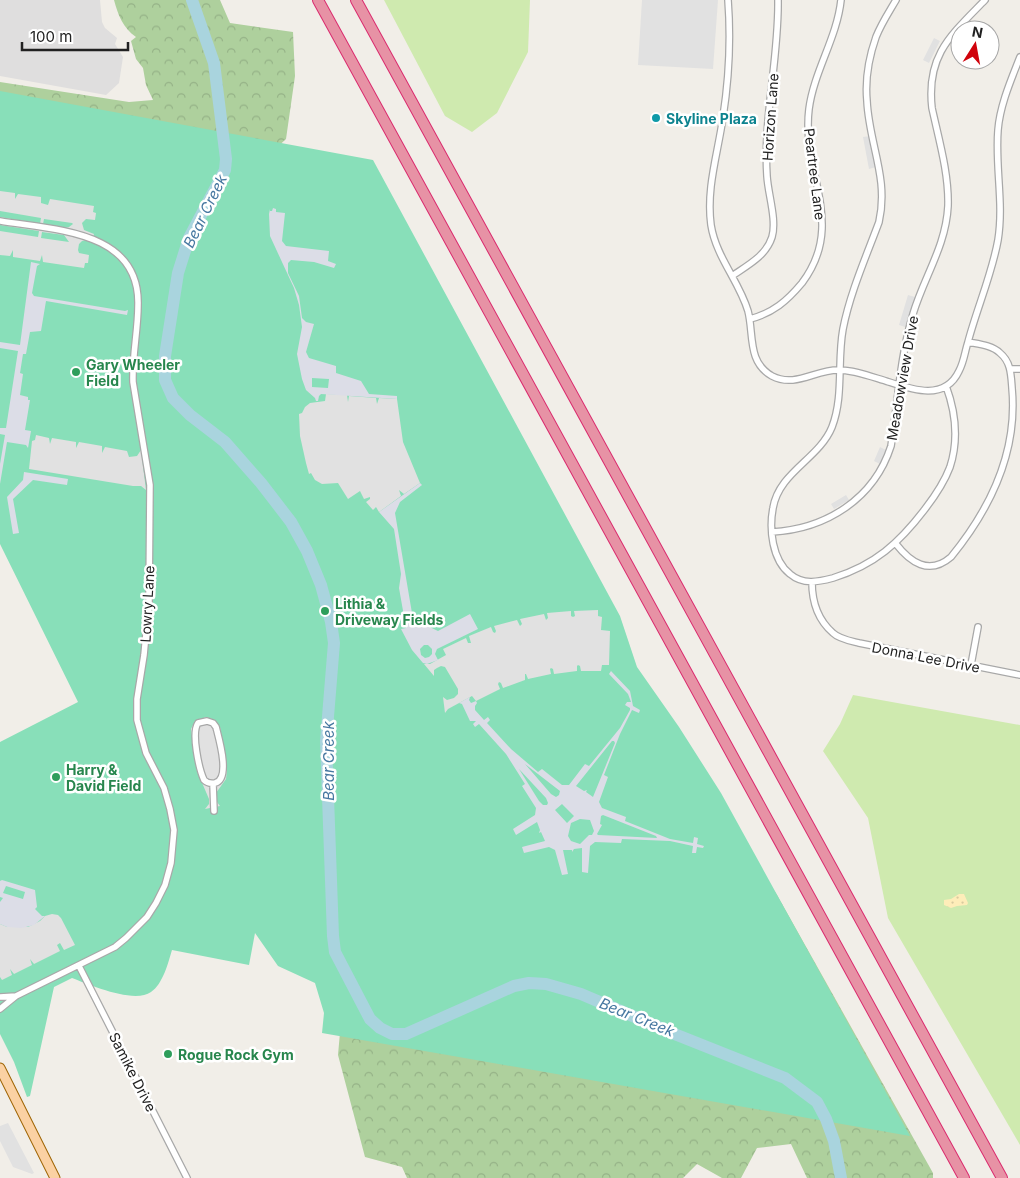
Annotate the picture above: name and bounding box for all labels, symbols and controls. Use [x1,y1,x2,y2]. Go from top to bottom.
scale bar [22,20,129,52]
north arrow [950,20,1000,70]
text: N [971,22,984,41]
text: 100 m [30,27,72,46]
street label: Horizon Lane [758,72,782,162]
place label: Skyline Plaza [666,110,757,127]
marker: Skyline Plaza [650,112,662,124]
street label: Peartree Lane [801,127,829,221]
water label: Bear Creek [179,170,231,251]
street label: Meadowview Drive [883,314,921,442]
place label: Gary Wheeler Field [86,356,180,389]
marker: Gary Wheeler Field [70,366,82,378]
street label: Lowry Lane [136,565,158,643]
place label: Lithia & Driveway Fields [335,595,443,628]
marker: Lithia & Driveway Fields [319,605,331,617]
street label: Donna Lee Drive [871,638,981,676]
water label: Bear Creek [319,721,338,801]
place label: Harry & David Field [66,761,141,794]
marker: Harry & David Field [50,771,62,783]
water label: Bear Creek [597,993,678,1041]
street label: Samike Drive [106,1030,160,1114]
place label: Rogue Rock Gym [178,1046,294,1063]
marker: Rogue Rock Gym [162,1048,174,1060]

